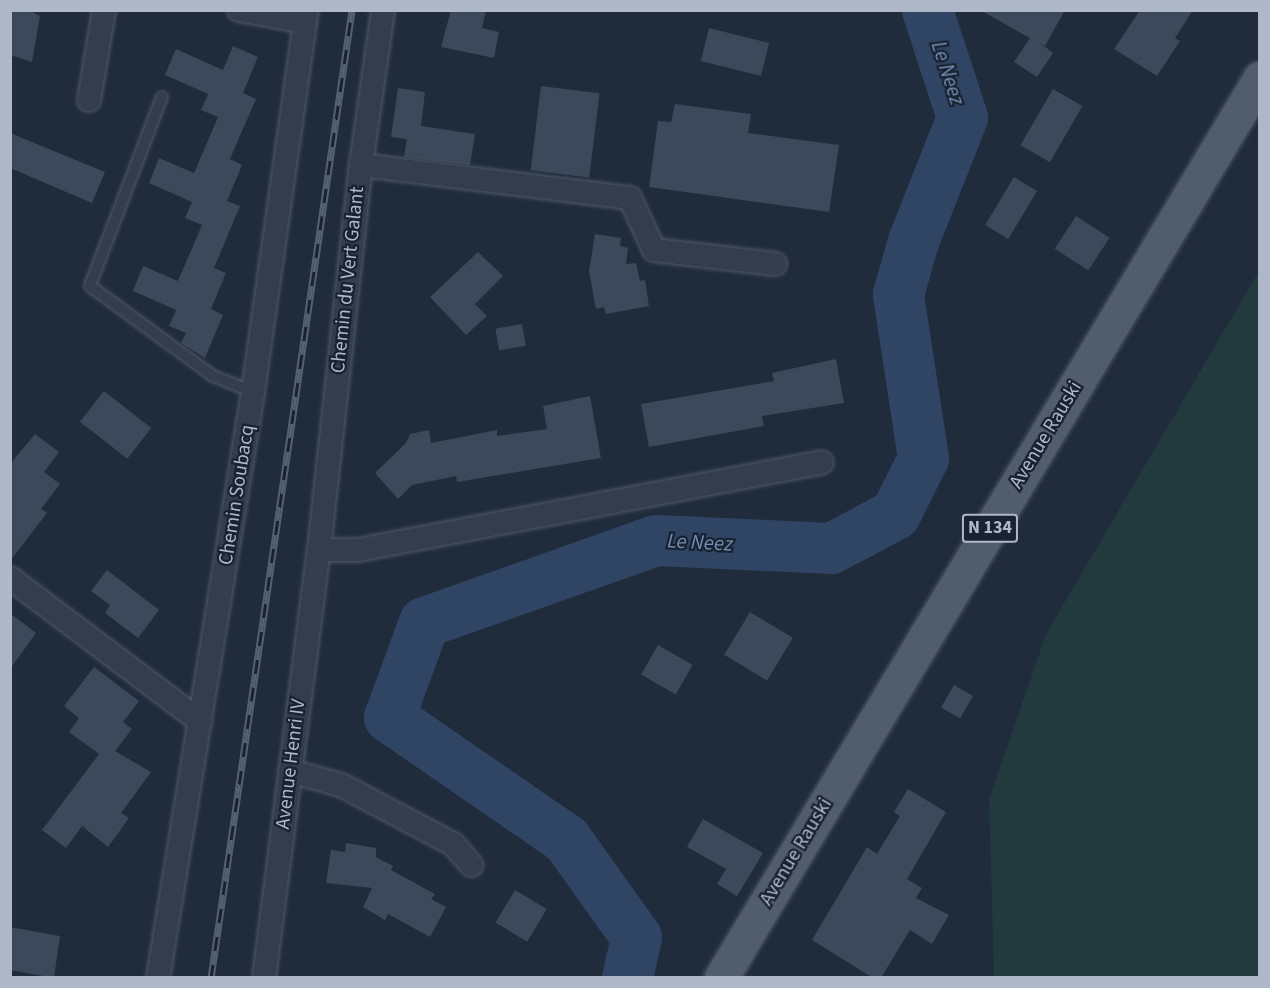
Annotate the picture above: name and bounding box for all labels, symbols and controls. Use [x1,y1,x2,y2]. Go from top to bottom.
water label: Le Neez [926,38,970,108]
street label: Chemin du Vert Galant [326,185,370,375]
street label: Avenue Rauski [1005,377,1087,493]
street label: Chemin Soubacq [214,423,260,567]
road number: N 134 [962,513,1018,543]
water label: Le Neez [667,528,733,556]
street label: Avenue Henri IV [271,698,311,830]
street label: Avenue Rauski [755,794,837,910]

